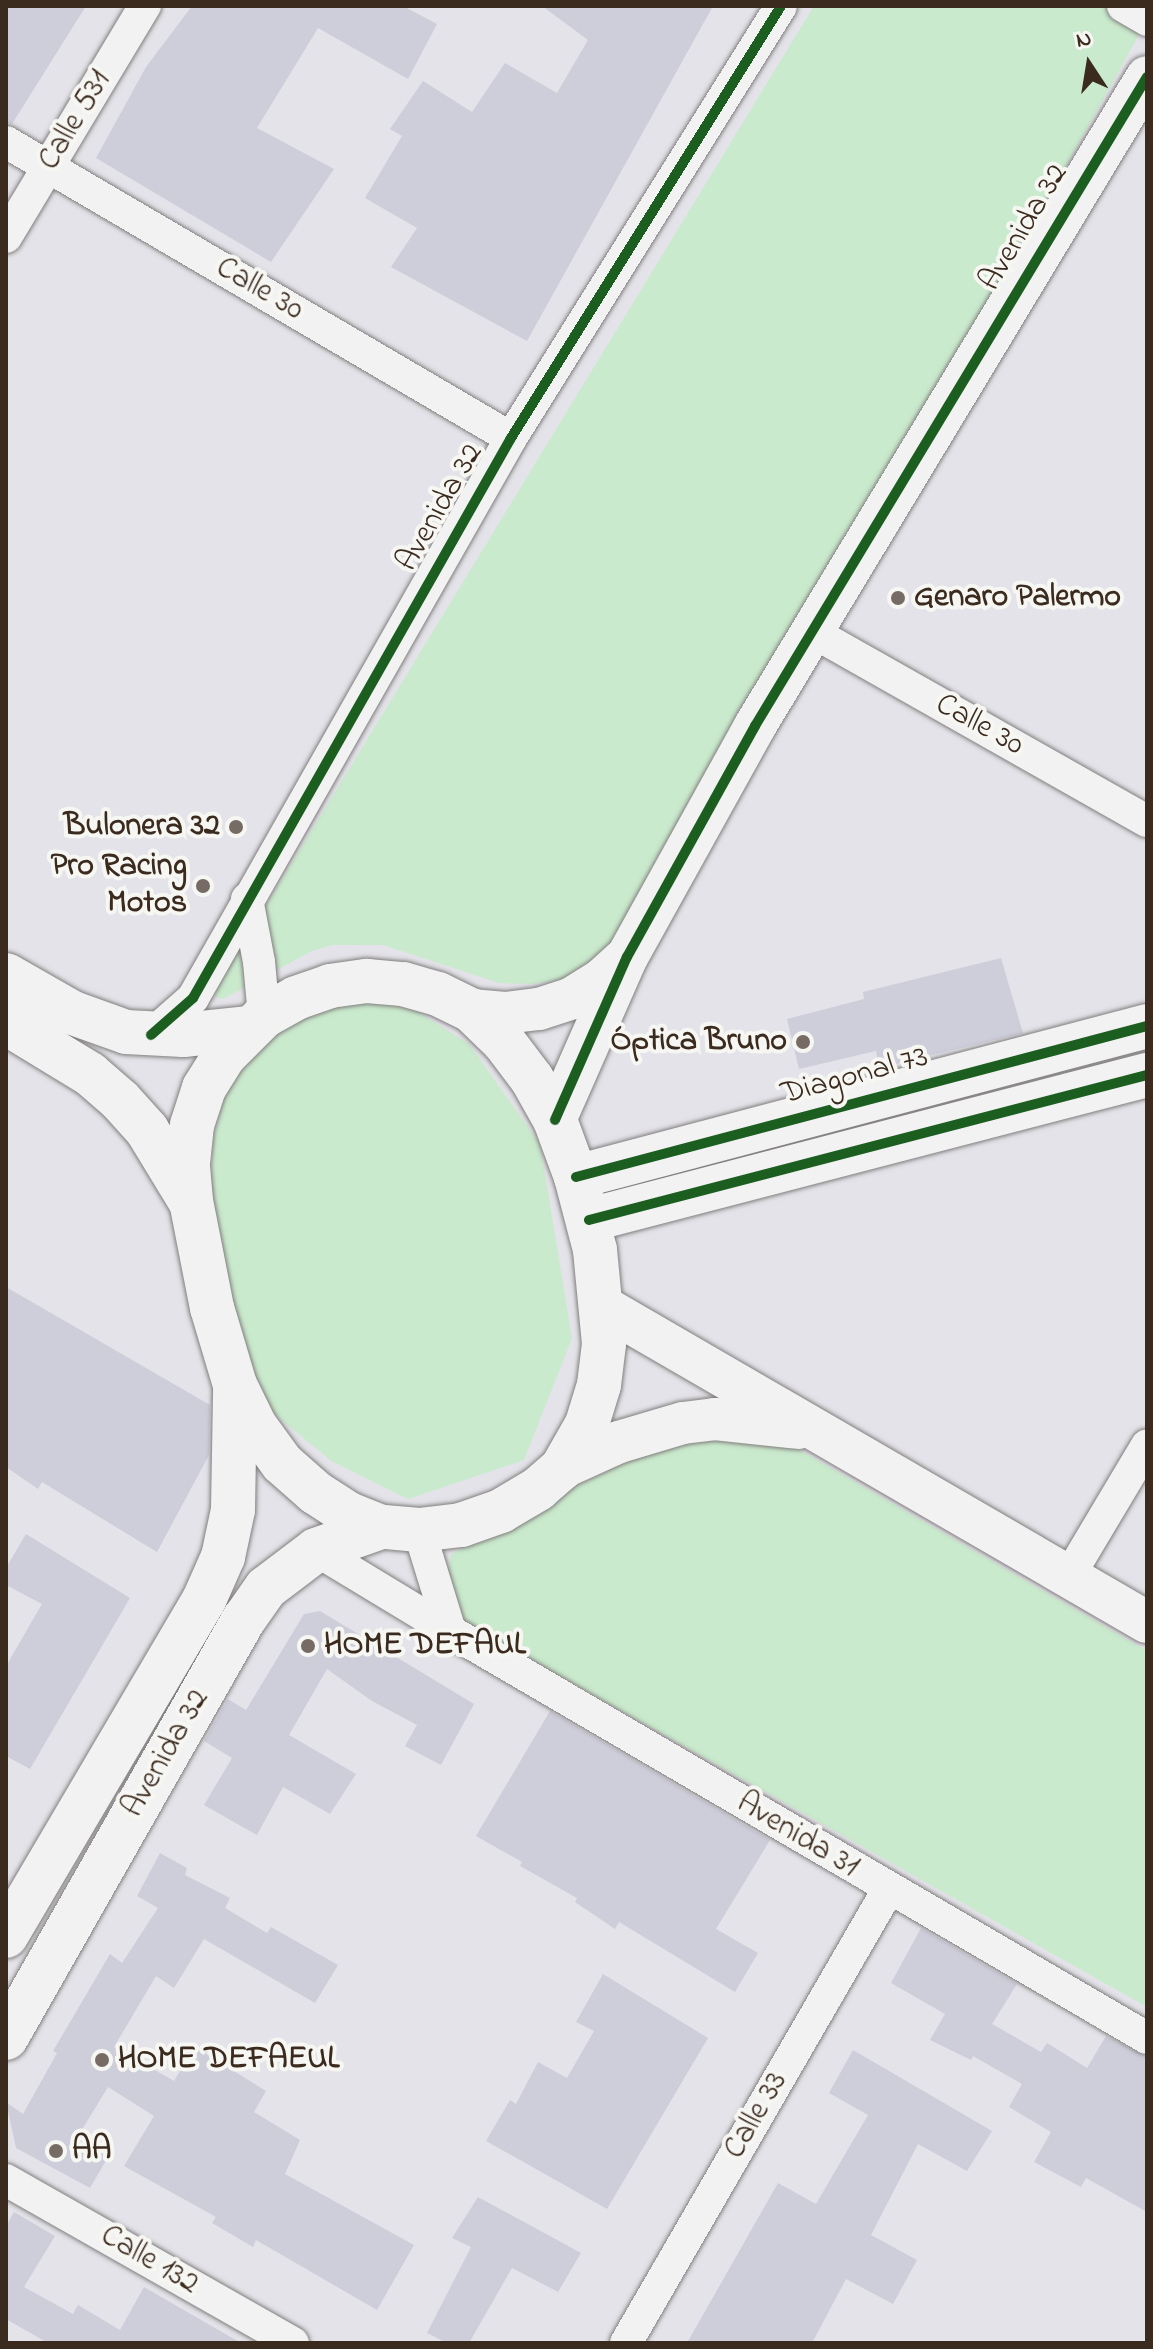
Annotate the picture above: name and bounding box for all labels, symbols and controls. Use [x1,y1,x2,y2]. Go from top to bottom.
text: N [1073,23,1095,58]
north arrow [1049,24,1129,104]
street label: Calle 531 [31,64,121,178]
street label: Avenida 32 [972,158,1078,298]
street label: Calle 30 [208,250,310,330]
street label: Avenida 32 [389,437,493,579]
place label: Genaro Palermo [914,579,1121,617]
marker: Genaro Palermo [889,589,907,607]
street label: Calle 30 [928,686,1030,766]
place label: Bulonera 32 [64,808,220,846]
marker: Bulonera 32 [227,818,245,836]
place label: Pro Racing Motos [51,849,187,924]
marker: Pro Racing Motos [194,877,212,895]
place label: Óptica Bruno [610,1023,787,1061]
marker: Óptica Bruno [794,1033,812,1051]
street label: Diagonal 73 [777,1039,933,1115]
place label: HOME DEFAUL [324,1627,526,1665]
marker: HOME DEFAUL [299,1637,317,1655]
street label: Avenida 32 [115,1683,219,1825]
street label: Avenida 31 [729,1785,865,1887]
place label: HOME DEFAEUL [118,2041,339,2079]
marker: HOME DEFAEUL [93,2051,111,2069]
street label: Calle 33 [717,2066,797,2166]
place label: AA [72,2132,111,2170]
marker: AA [47,2142,65,2160]
street label: Calle 132 [93,2218,205,2304]

